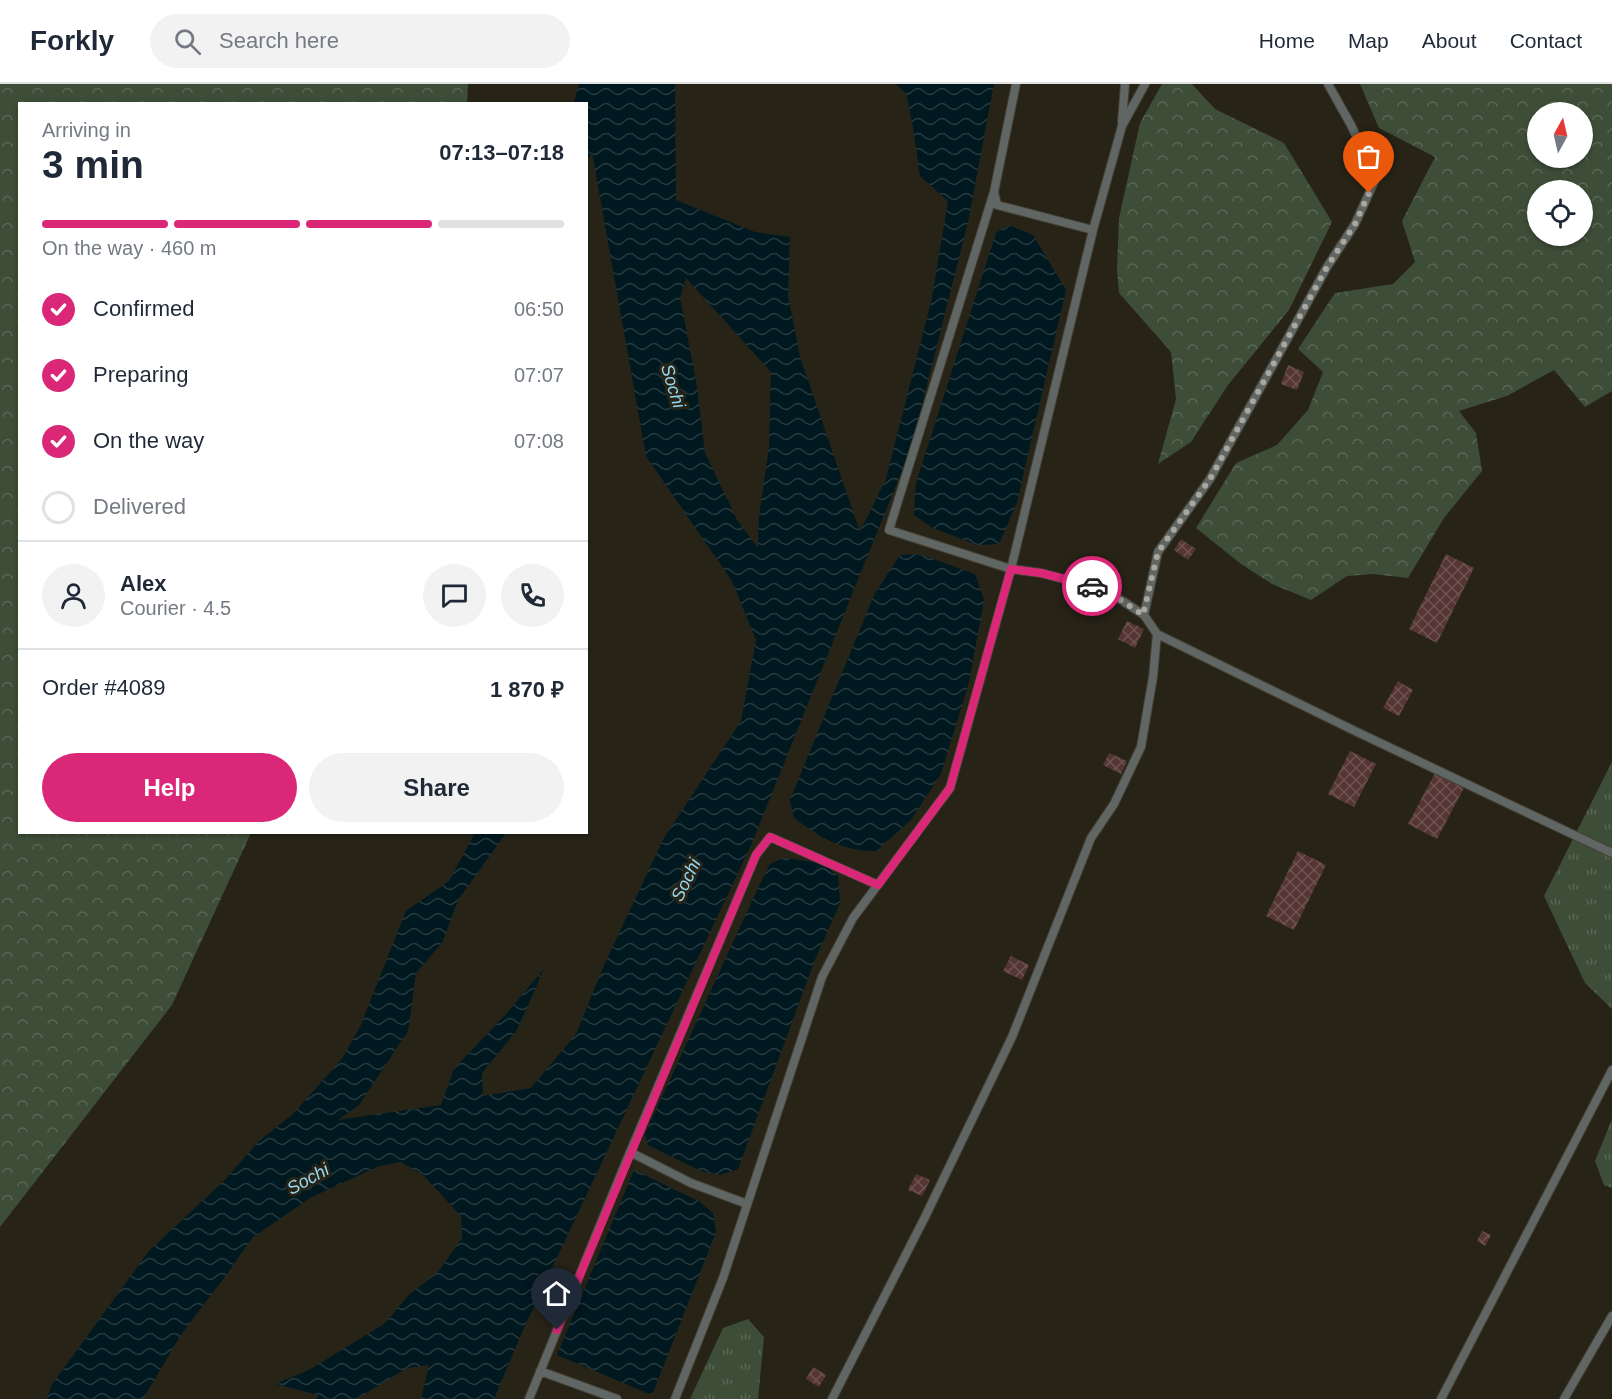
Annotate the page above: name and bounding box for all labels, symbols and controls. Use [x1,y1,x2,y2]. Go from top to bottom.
search box [150,14,570,68]
text: Forkly [30,25,114,56]
icon: search [171,25,204,58]
text: Search here [219,28,339,53]
text: Home [1259,29,1315,52]
text: Map [1348,29,1389,52]
text: About [1422,29,1477,52]
text: Contact [1510,29,1582,52]
north arrow [1527,102,1593,168]
map controls [1527,102,1593,246]
text: Arriving in [42,119,131,141]
pin [1343,131,1394,193]
text: 07:13–07:18 [439,140,564,165]
icon: bag [1352,140,1385,173]
text: 3 min [42,143,144,186]
button: locate [1527,180,1593,246]
text: On the way · 460 m [42,237,217,259]
icon: check [42,293,75,326]
text: Confirmed [93,296,194,321]
text: 06:50 [514,298,564,320]
icon: check [42,359,75,392]
text: Preparing [93,362,188,387]
water label: Sochi [657,362,689,411]
text: 07:07 [514,364,564,386]
icon: check [42,425,75,458]
text: On the way [93,428,204,453]
text: 07:08 [514,430,564,452]
text: Delivered [93,494,186,519]
courier [1062,556,1122,616]
button: person [42,564,105,627]
button: chat [423,564,486,627]
button: phone [501,564,564,627]
icon: car [1076,570,1109,603]
text: Alex [120,571,166,596]
text: Courier · 4.5 [120,597,231,619]
text: Order #4089 [42,675,166,700]
text: 1 870 ₽ [490,677,564,702]
button: Help [42,753,297,822]
button: Share [309,753,564,822]
water label: Sochi [667,854,705,905]
water label: Sochi [283,1159,333,1199]
pin [531,1268,582,1330]
icon: home [540,1277,573,1310]

